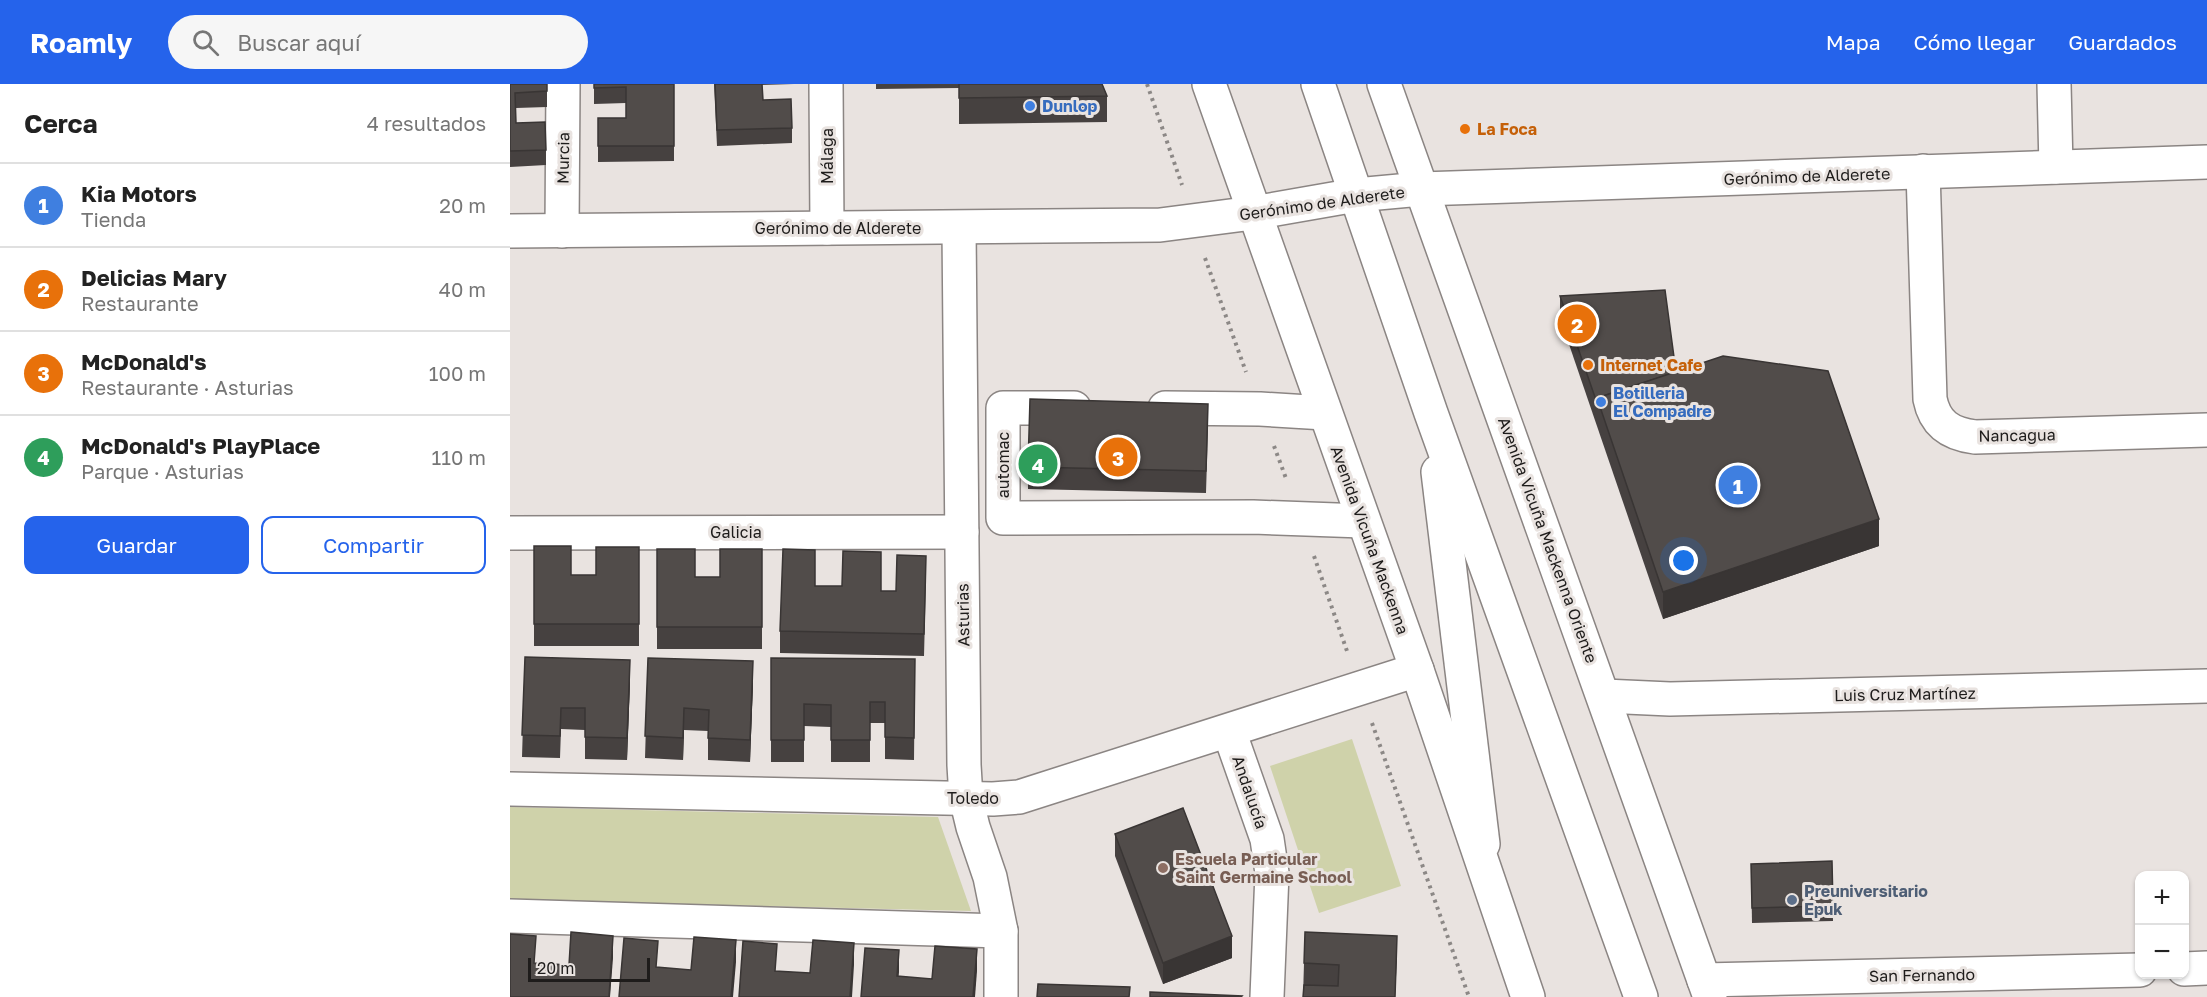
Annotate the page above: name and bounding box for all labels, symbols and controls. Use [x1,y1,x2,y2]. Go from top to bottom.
search box [168,15,588,69]
text: Roamly [30,26,132,59]
icon: search [189,26,222,59]
text: Buscar aquí [237,29,361,56]
text: Mapa [1826,29,1881,55]
text: Cómo llegar [1914,29,2035,55]
text: Guardados [2068,29,2177,55]
place label: Dunlop [1042,96,1098,116]
marker: Dunlop [1023,99,1037,113]
text: Cerca [24,108,98,139]
text: 4 resultados [367,111,486,135]
place label: La Foca [1477,119,1537,139]
marker: La Foca [1458,122,1472,136]
street label: Málaga [817,128,837,184]
street label: Murcia [553,132,573,184]
street label: Gerónimo de Alderete [1723,163,1891,189]
text: Kia Motors [81,180,197,207]
street label: Gerónimo de Alderete [1238,181,1406,225]
text: 1 [38,193,49,217]
text: 20 m [439,193,486,217]
text: Tienda [81,207,146,231]
street label: Gerónimo de Alderete [755,218,921,238]
text: Delicias Mary [81,264,227,291]
text: 2 [37,277,50,301]
text: 40 m [439,277,486,301]
text: Restaurante [81,291,199,315]
pin: 2 [1558,302,1596,346]
text: McDonald's [81,348,207,375]
place label: Internet Cafe [1600,355,1702,375]
marker: Internet Cafe [1581,358,1595,372]
text: 3 [37,361,50,385]
text: 100 m [429,361,486,385]
text: Restaurante · Asturias [81,375,294,399]
place label: Botilleria El Compadre [1613,383,1712,421]
marker: Botilleria El Compadre [1594,395,1608,409]
street label: Avenida Vicuña Mackenna Oriente [1494,414,1602,666]
street label: Nancagua [1978,424,2056,446]
street label: automac [993,431,1013,498]
text: McDonald's PlayPlace [81,432,320,459]
pin: 3 [1098,434,1138,479]
pin: 4 [1018,442,1058,487]
street label: Avenida Vicuña Mackenna [1327,443,1413,637]
text: 4 [37,445,50,469]
text: 110 m [432,445,486,469]
text: Parque · Asturias [81,459,244,483]
pin: 1 [1718,462,1758,508]
button: Guardar [24,516,249,574]
button: Compartir [261,516,486,574]
street label: Galicia [710,522,762,542]
your location [1669,546,1698,575]
street label: Asturias [952,583,974,647]
street label: Luis Cruz Martínez [1834,683,1976,705]
street label: Andalucía [1228,753,1272,831]
street label: Toledo [947,788,999,808]
place label: Escuela Particular Saint Germaine School [1175,849,1352,887]
marker: Escuela Particular Saint Germaine School [1156,861,1170,875]
map controls [2135,871,2189,979]
button: + [2135,871,2189,925]
place label: Preuniversitario Epuk [1804,881,1928,919]
marker: Preuniversitario Epuk [1785,893,1799,907]
button: − [2135,925,2189,979]
scale bar [528,955,650,982]
text: 20 m [537,958,574,978]
street label: San Fernando [1869,964,1975,986]

